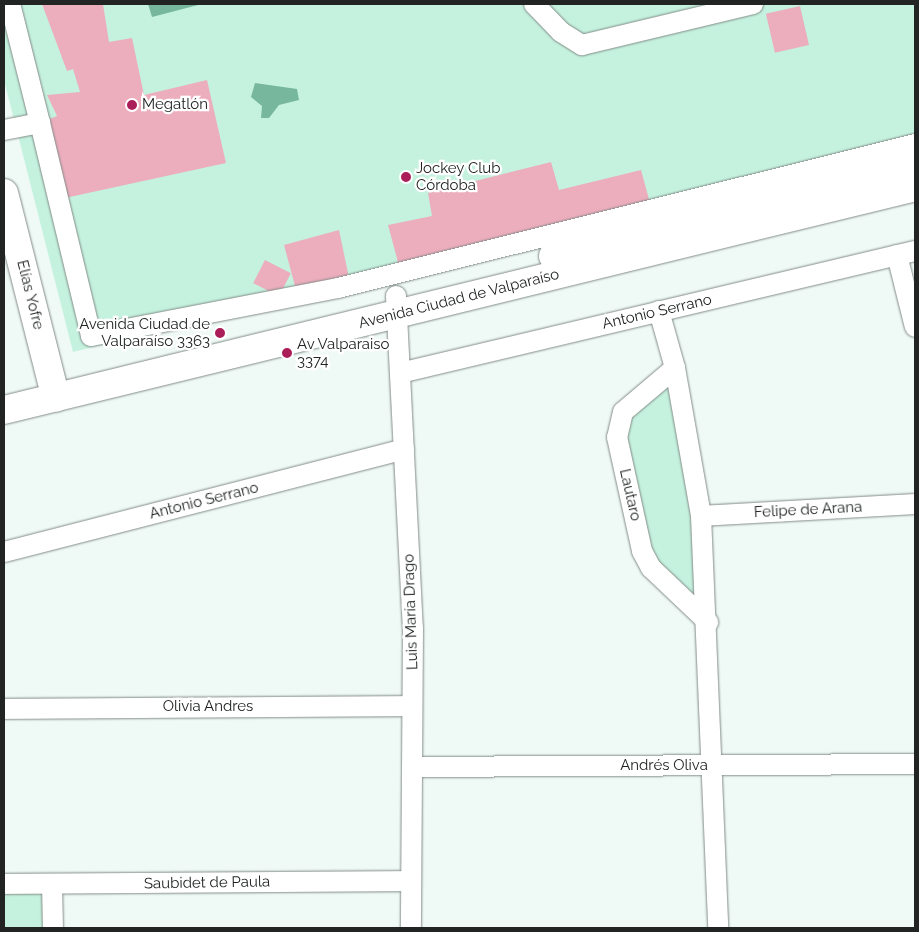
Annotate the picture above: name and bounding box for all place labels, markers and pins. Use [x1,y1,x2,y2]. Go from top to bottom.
place label: Megatlón [142,96,208,114]
marker: Megatlón [126,99,138,111]
place label: Jockey Club Córdoba [416,159,501,194]
marker: Jockey Club Córdoba [400,171,412,183]
place label: Avenida Ciudad de Valparaíso 3363 [79,315,210,350]
marker: Avenida Ciudad de Valparaíso 3363 [214,327,226,339]
place label: Av Valparaiso 3374 [297,335,390,370]
marker: Av Valparaiso 3374 [281,347,293,359]

